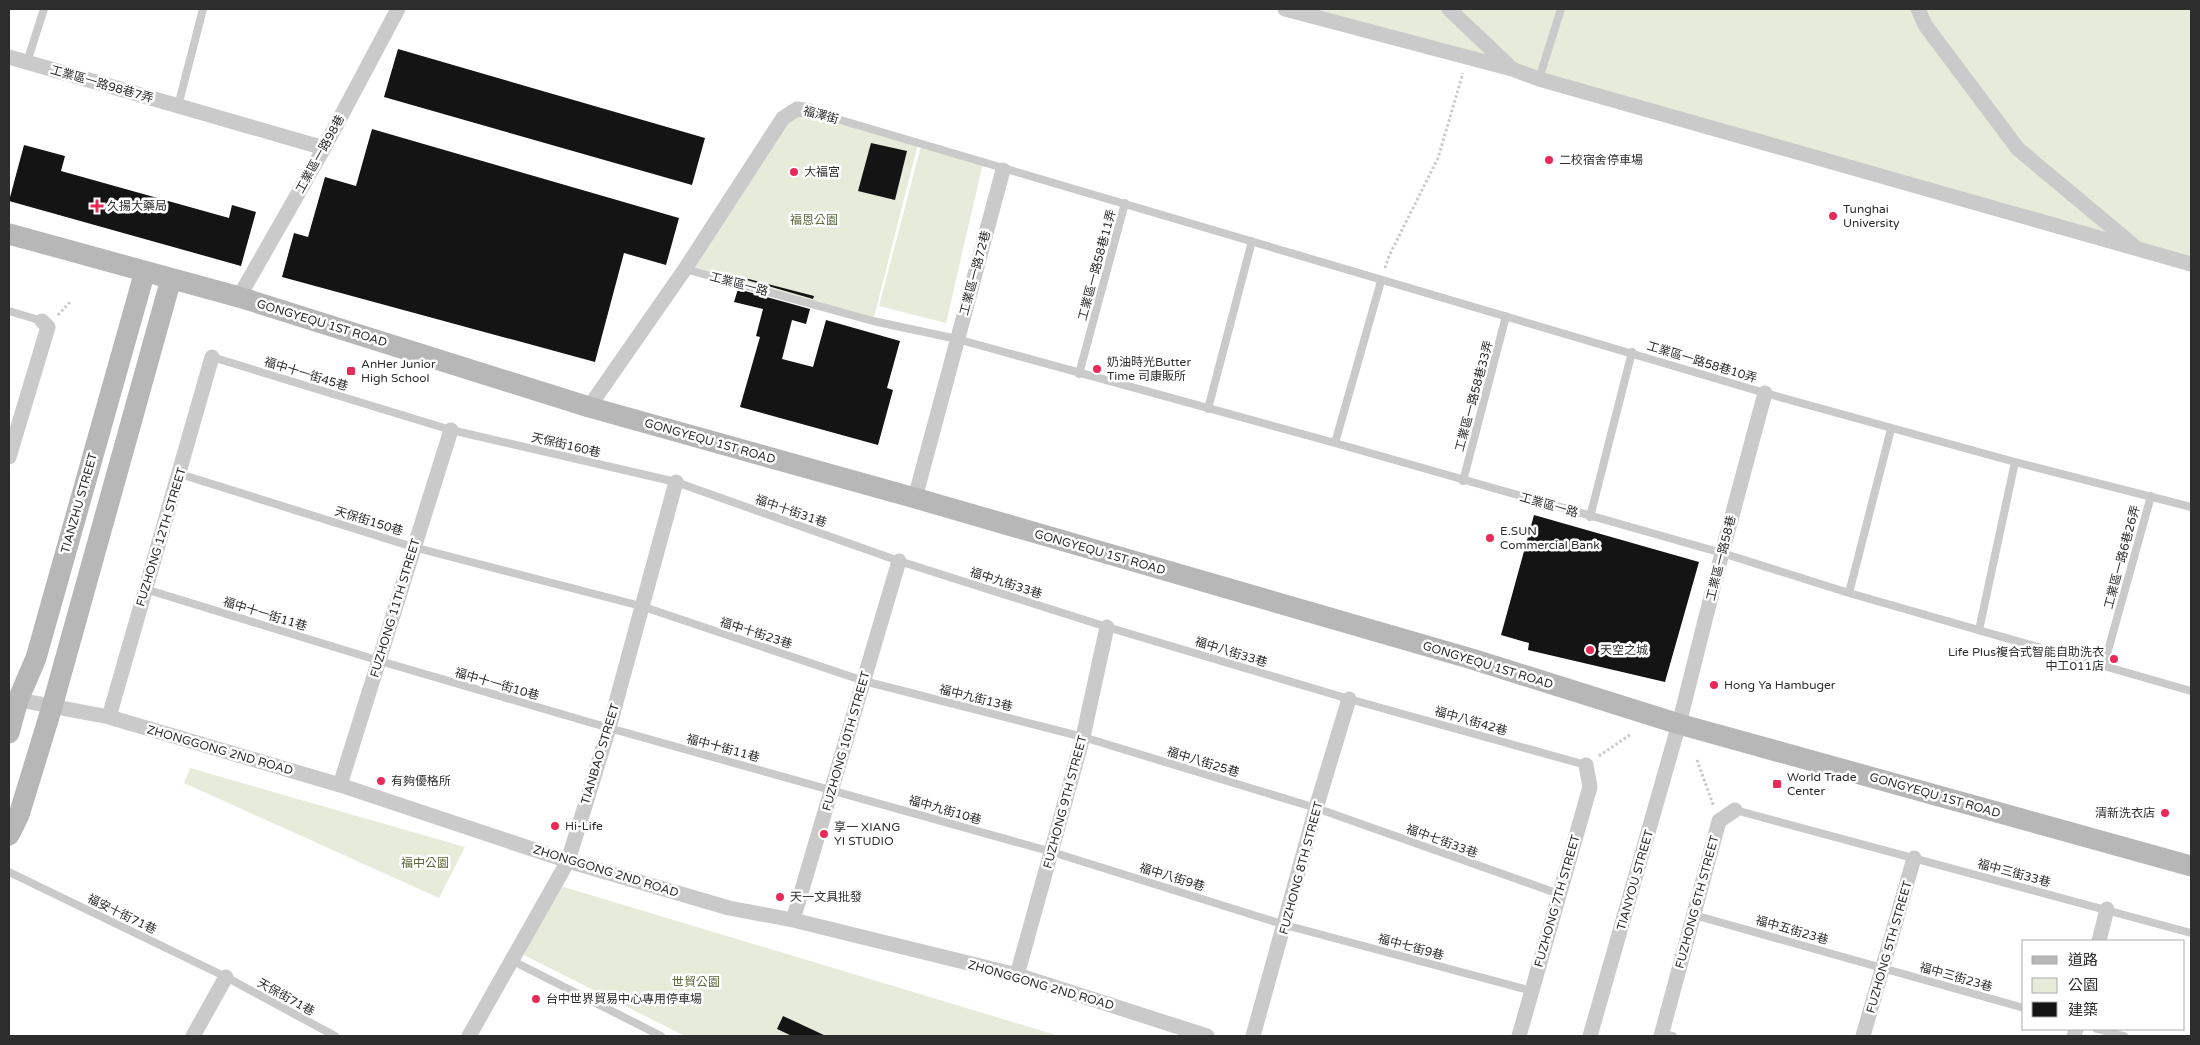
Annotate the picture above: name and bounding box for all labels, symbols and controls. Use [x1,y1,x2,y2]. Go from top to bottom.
street label: 工業區一路98巷7弄 [49,63,155,105]
street label: 福澤街 [802,104,840,126]
street label: 工業區一路98巷 [293,113,347,195]
place label: 二校宿舍停車場 [1559,153,1643,167]
marker: 二校宿舍停車場 [1543,154,1555,166]
place label: 大福宮 [804,165,840,179]
marker: 大福宮 [788,166,800,178]
place label: 久揚大藥局 [107,199,167,213]
marker: 久揚大藥局 [91,200,103,212]
place label: Tunghai University [1843,202,1900,230]
street label: 工業區一路58巷11弄 [1075,208,1119,322]
marker: Tunghai University [1827,210,1839,222]
park label: 福恩公園 [790,213,838,227]
street label: 工業區一路72巷 [957,229,993,317]
street label: 工業區一路 [708,269,770,299]
street label: GONGYEQU 1ST ROAD [255,296,389,350]
street label: 工業區一路58巷33弄 [1452,339,1496,453]
street label: 工業區一路58巷10弄 [1645,339,1759,385]
street label: 福中十一街45巷 [262,355,350,393]
place label: 奶油時光Butter Time 司康販所 [1107,355,1191,383]
place label: AnHer Junior High School [361,357,436,385]
marker: 奶油時光Butter Time 司康販所 [1091,363,1103,375]
marker: AnHer Junior High School [345,365,357,377]
street label: GONGYEQU 1ST ROAD [643,416,777,466]
street label: 天保街160巷 [530,430,602,460]
street label: TIANZHU STREET [58,451,100,555]
street label: FUZHONG 12TH STREET [133,465,189,608]
street label: 工業區一路 [1518,490,1580,520]
street label: 福中十街31巷 [753,492,829,530]
street label: 天保街150巷 [333,504,405,538]
street label: 工業區一路6巷26弄 [2101,504,2143,610]
street label: 工業區一路58巷 [1704,514,1738,602]
place label: E.SUN Commercial Bank [1500,524,1600,552]
street label: GONGYEQU 1ST ROAD [1033,527,1167,577]
marker: E.SUN Commercial Bank [1484,532,1496,544]
street label: FUZHONG 11TH STREET [367,536,423,679]
street label: 福中九街33巷 [968,565,1044,601]
street label: 福中十一街11巷 [221,595,309,633]
street label: 福中十街23巷 [718,615,794,651]
street label: 福中八街33巷 [1193,634,1269,670]
street label: GONGYEQU 1ST ROAD [1421,638,1555,692]
place label: 天空之城 [1600,643,1648,657]
marker: 天空之城 [1584,644,1596,656]
place label: Life Plus複合式智能自助洗衣 中工011店 [1948,645,2104,673]
marker: Life Plus複合式智能自助洗衣 中工011店 [2108,653,2120,665]
street label: 福中十一街10巷 [453,665,541,703]
street label: FUZHONG 10TH STREET [819,669,873,812]
place label: Hong Ya Hambuger [1724,678,1836,692]
marker: Hong Ya Hambuger [1708,679,1720,691]
street label: 福中九街13巷 [938,682,1014,714]
street label: TIANBAO STREET [578,701,622,806]
street label: 福中八街42巷 [1433,704,1509,738]
street label: ZHONGGONG 2ND ROAD [145,722,295,778]
street label: 福中十街11巷 [685,732,761,764]
street label: FUZHONG 9TH STREET [1040,733,1090,870]
street label: 福中八街25巷 [1165,744,1241,780]
place label: World Trade Center [1787,770,1857,798]
street label: GONGYEQU 1ST ROAD [1868,770,2002,820]
place label: 有夠優格所 [391,774,451,788]
marker: 有夠優格所 [375,775,387,787]
marker: World Trade Center [1771,778,1783,790]
street label: 福中九街10巷 [907,793,983,827]
street label: FUZHONG 8TH STREET [1276,799,1326,936]
place label: 清新洗衣店 [2095,806,2155,820]
marker: 清新洗衣店 [2159,807,2171,819]
place label: Hi-Life [565,819,603,833]
marker: Hi-Life [549,820,561,832]
place label: 享一 XIANG YI STUDIO [834,820,900,848]
street label: 福中七街33巷 [1404,822,1480,860]
street label: TIANYOU STREET [1614,827,1656,932]
marker: 享一 XIANG YI STUDIO [818,828,830,840]
street label: FUZHONG 7TH STREET [1531,832,1583,969]
street label: FUZHONG 6TH STREET [1672,833,1722,970]
street label: ZHONGGONG 2ND ROAD [532,842,680,900]
park label: 福中公園 [401,856,449,870]
street label: 福中三街33巷 [1976,857,2052,889]
street label: 福中八街9巷 [1138,860,1206,894]
street label: FUZHONG 5TH STREET [1863,878,1915,1015]
place label: 天一文具批發 [790,890,862,904]
street label: 福安十街71巷 [85,891,159,937]
marker: 天一文具批發 [774,891,786,903]
street label: 福中五街23巷 [1754,913,1830,947]
street label: 福中七街9巷 [1377,931,1445,963]
legend [2022,940,2185,1030]
text: 道路 [2068,951,2098,969]
street label: ZHONGGONG 2ND ROAD [966,957,1116,1013]
street label: 福中三街23巷 [1918,960,1994,994]
park label: 世貿公園 [672,975,720,989]
street label: 天保街71巷 [255,976,317,1018]
text: 公園 [2068,976,2098,994]
place label: 台中世界貿易中心專用停車場 [546,992,702,1006]
marker: 台中世界貿易中心專用停車場 [530,993,542,1005]
text: 建築 [2068,1001,2098,1019]

